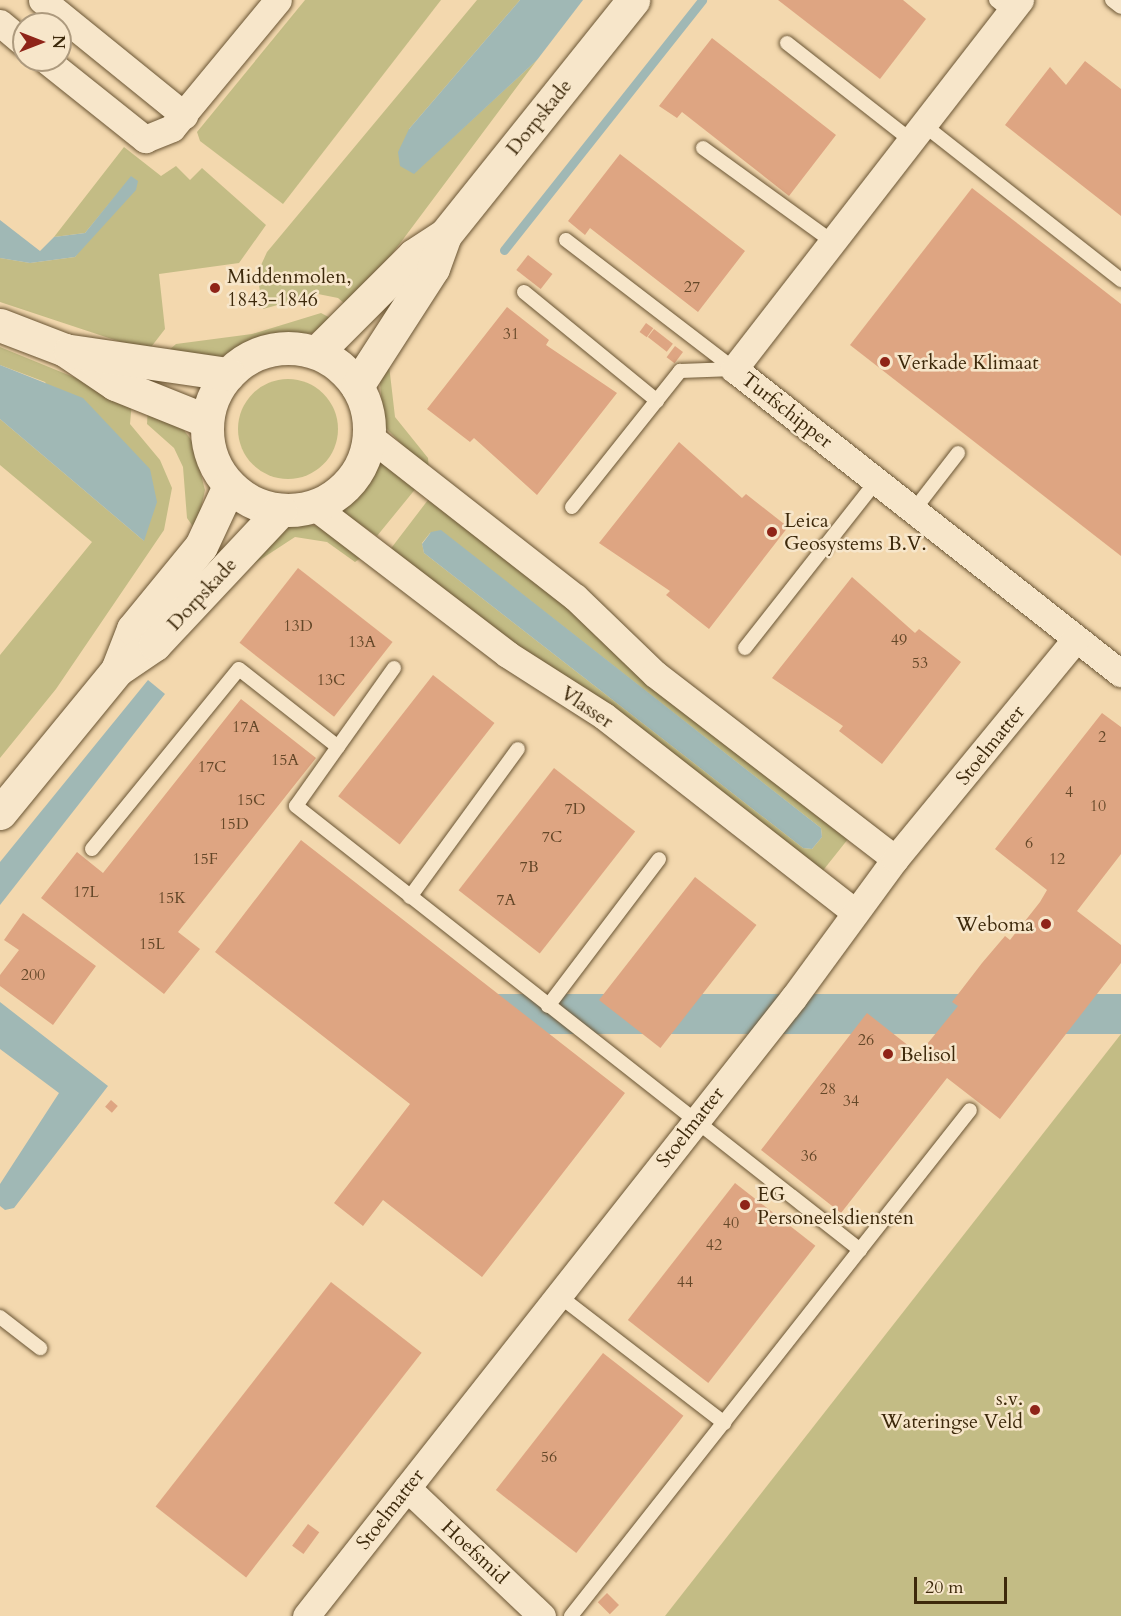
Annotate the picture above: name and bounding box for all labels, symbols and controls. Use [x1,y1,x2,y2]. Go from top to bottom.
north arrow [12,12,72,72]
text: N [47,35,69,49]
street label: Dorpskade [501,74,577,160]
place label: Middenmolen, 1843-1846 [227,264,352,311]
house number: 27 [684,277,700,297]
marker: Middenmolen, 1843-1846 [208,281,222,295]
house number: 31 [503,324,519,344]
place label: Verkade Klimaat [897,350,1039,374]
marker: Verkade Klimaat [878,355,892,369]
street label: Turfschipper [737,367,837,453]
place label: Leica Geosystems B.V. [784,508,926,555]
marker: Leica Geosystems B.V. [765,525,779,539]
street label: Dorpskade [162,553,242,635]
house number: 13D [283,616,313,636]
house number: 49 [891,630,907,650]
house number: 13A [348,632,376,652]
house number: 53 [912,653,928,673]
house number: 13C [317,670,345,690]
street label: Vlasser [556,681,618,733]
street label: Stoelmatter [951,700,1029,790]
house number: 17A [232,717,260,737]
house number: 2 [1098,727,1106,747]
house number: 15A [271,750,299,770]
house number: 17C [198,757,226,777]
house number: 4 [1065,782,1073,802]
house number: 15C [237,790,265,810]
house number: 10 [1090,796,1106,816]
house number: 7D [564,799,586,819]
house number: 15D [219,814,249,834]
house number: 7C [542,827,562,847]
house number: 6 [1025,833,1033,853]
house number: 15F [192,849,218,869]
house number: 12 [1049,849,1065,869]
house number: 7B [519,857,539,877]
house number: 17L [73,882,99,902]
house number: 15K [158,888,186,908]
house number: 7A [496,890,516,910]
place label: Weboma [956,912,1034,936]
marker: Weboma [1039,917,1053,931]
house number: 15L [139,934,165,954]
house number: 200 [21,965,45,985]
house number: 26 [858,1030,874,1050]
place label: Belisol [900,1042,956,1066]
marker: Belisol [881,1047,895,1061]
house number: 28 [820,1079,836,1099]
street label: Stoelmatter [651,1082,729,1172]
house number: 34 [843,1091,859,1111]
house number: 36 [801,1146,817,1166]
place label: EG Personeelsdiensten [757,1182,914,1229]
marker: EG Personeelsdiensten [738,1198,752,1212]
house number: 40 [723,1213,739,1233]
house number: 42 [706,1235,722,1255]
house number: 44 [677,1272,693,1292]
place label: s.v. Wateringse Veld [881,1386,1023,1433]
marker: s.v. Wateringse Veld [1028,1403,1042,1417]
house number: 56 [541,1447,557,1467]
street label: Stoelmatter [351,1464,429,1554]
street label: Hoefsmid [437,1515,513,1589]
scale bar [917,1565,1010,1603]
text: 20 m [925,1575,964,1600]

